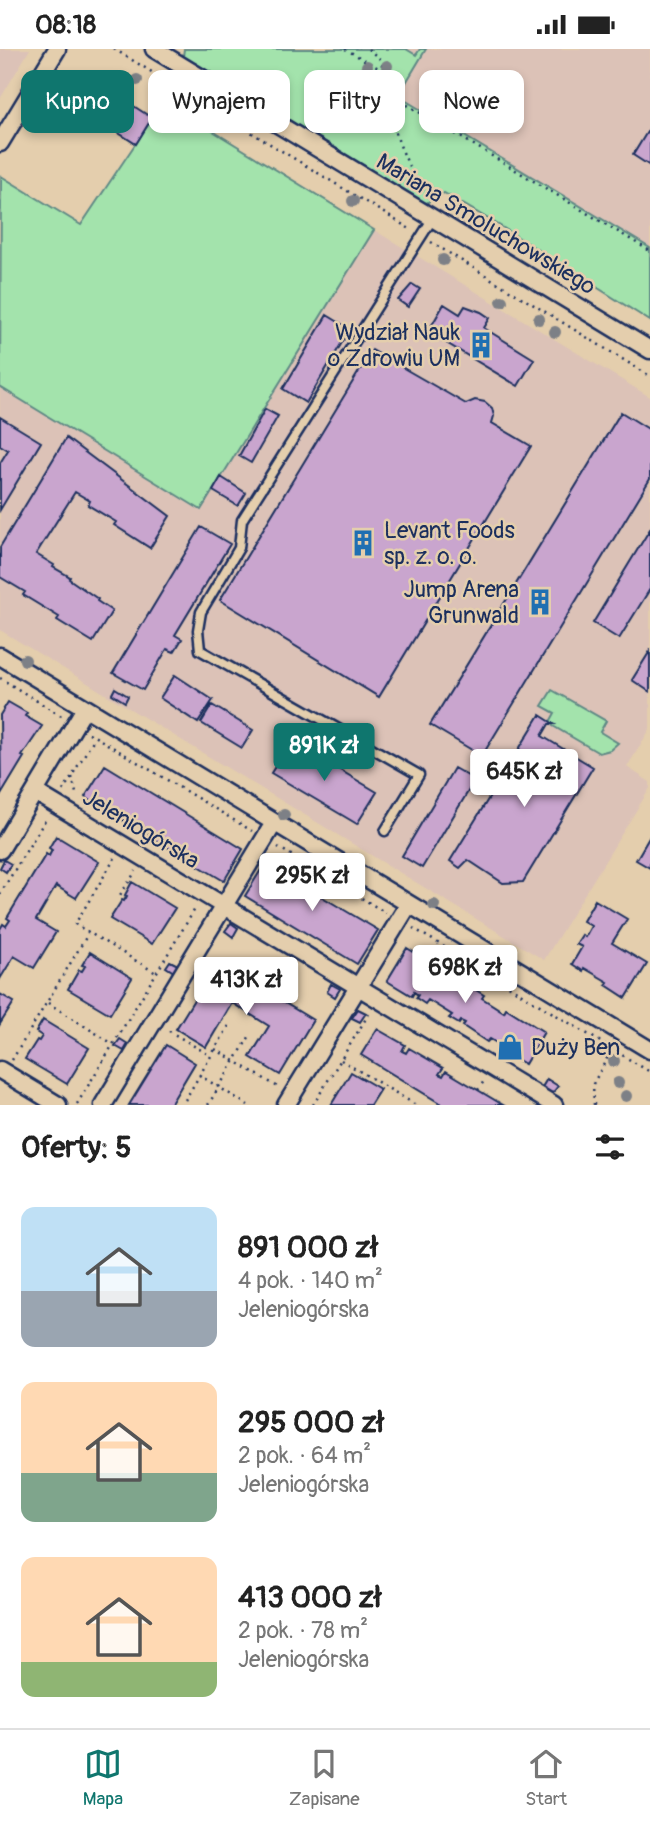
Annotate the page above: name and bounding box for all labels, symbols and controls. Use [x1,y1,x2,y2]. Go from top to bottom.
text: 08:18 [35,9,96,41]
chip: Kupno [21,70,134,133]
chip: Wynajem [148,70,290,133]
chip: Filtry [304,70,405,133]
chip: Nowe [419,70,524,133]
street label: Mariana Smoluchowskiego [371,147,601,301]
place label: Wydział Nauk o Zdrowiu UM [328,318,460,373]
building icon: Wydział Nauk o Zdrowiu UM [466,330,496,360]
place label: Levant Foods sp. z. o. o. [384,516,515,571]
building icon: Levant Foods sp. z. o. o. [348,528,378,558]
place label: Jump Arena Grunwald [404,575,519,630]
building icon: Jump Arena Grunwald [525,587,555,617]
pin: 891K zł [259,723,389,783]
text: 891K zł [290,731,358,760]
pin: 645K zł [459,749,589,809]
text: 645K zł [486,757,562,786]
street label: Jeleniogórska [77,783,205,875]
pin: 295K zł [247,853,377,913]
text: 295K zł [275,861,349,890]
pin: 698K zł [400,946,530,1005]
text: 698K zł [428,953,502,982]
pin: 413K zł [181,957,311,1017]
text: 413K zł [210,965,282,994]
shop icon: Duży Ben [495,1032,525,1062]
place label: Duży Ben [531,1033,620,1062]
icon: filters [591,1128,629,1166]
text: Oferty: 5 [21,1129,132,1166]
text: 891 000 zł [238,1229,378,1266]
icon: home [77,1235,161,1319]
text: 4 pok. · 140 m² [238,1266,383,1295]
text: Jeleniogórska [238,1295,369,1324]
text: 295 000 zł [238,1404,384,1441]
icon: home [77,1410,161,1494]
text: 2 pok. · 64 m² [238,1441,371,1470]
text: Jeleniogórska [238,1470,369,1499]
text: 413 000 zł [238,1579,381,1616]
icon: home [77,1585,161,1669]
text: 2 pok. · 78 m² [238,1616,368,1645]
text: Jeleniogórska [238,1645,369,1674]
tab: Mapa [83,1745,123,1811]
tab: Zapisane [289,1745,360,1811]
tab: Start [525,1745,567,1811]

